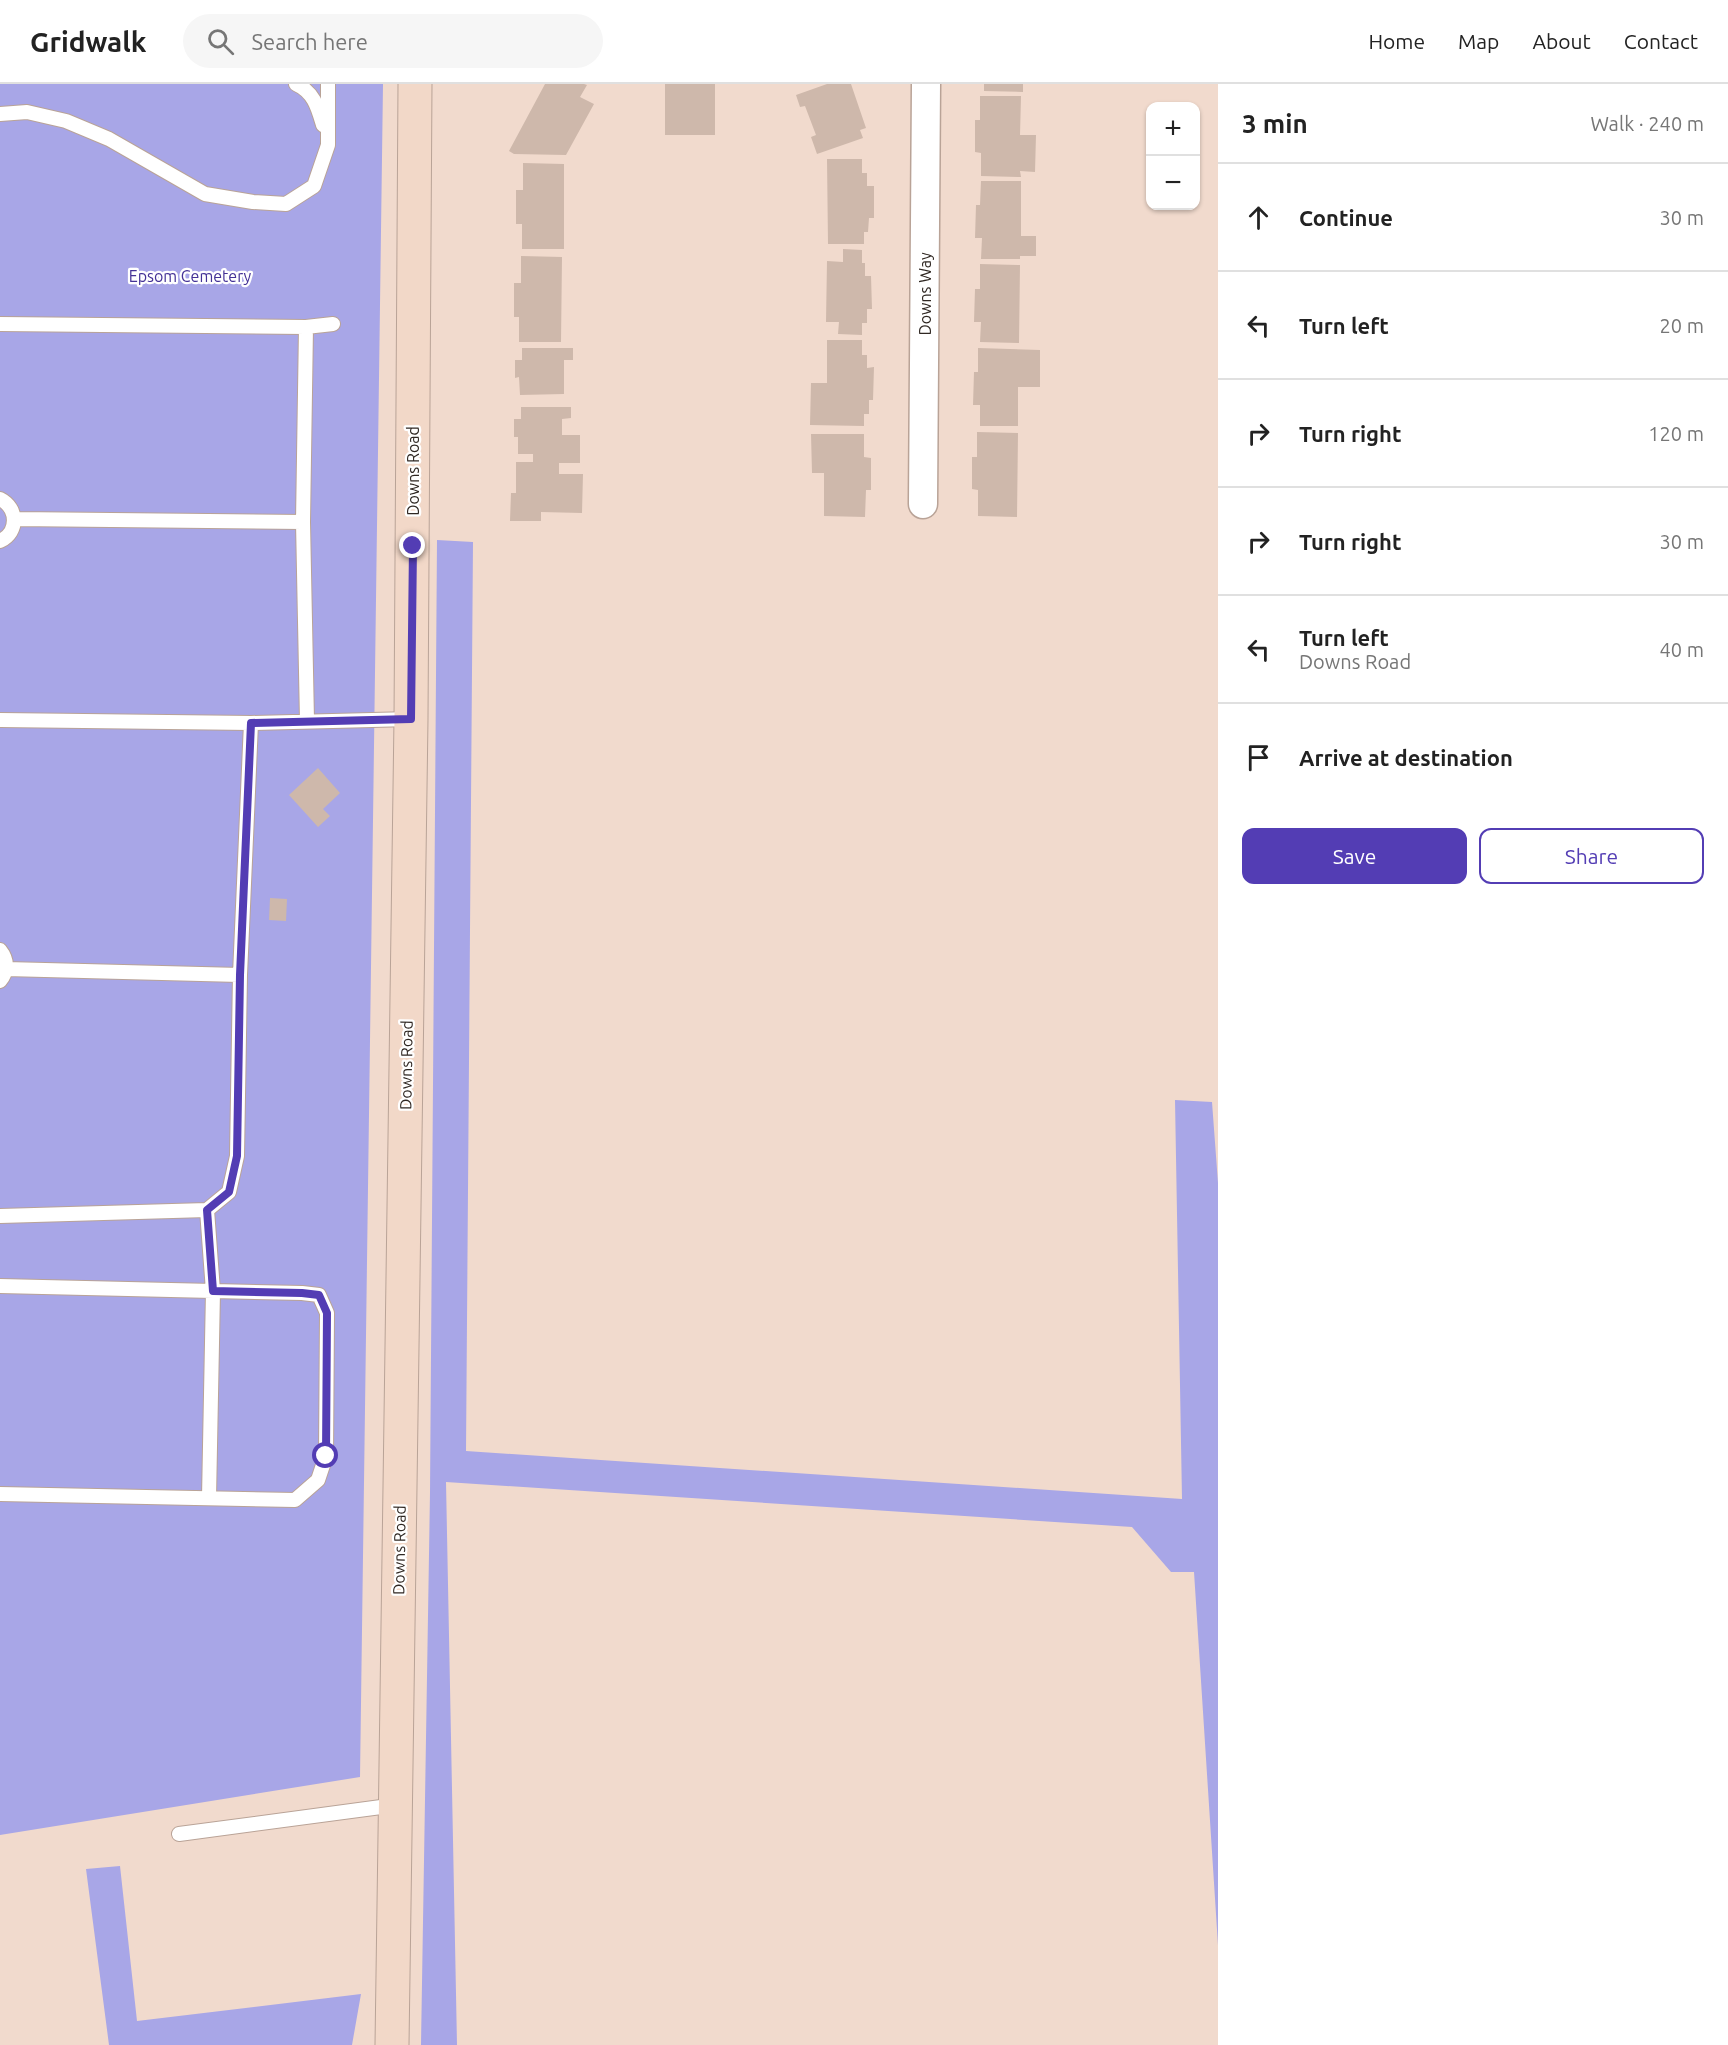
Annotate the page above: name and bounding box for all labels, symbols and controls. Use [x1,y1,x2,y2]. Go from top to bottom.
search box [183,14,603,68]
icon: search [204,25,237,58]
text: Gridwalk [30,26,147,57]
text: Search here [252,29,368,54]
text: Home [1368,29,1425,53]
text: Map [1458,29,1499,53]
text: About [1532,29,1591,53]
text: Contact [1624,29,1698,53]
map controls [1146,102,1200,210]
button: + [1146,102,1200,156]
text: 3 min [1242,109,1308,138]
text: Walk · 240 m [1591,112,1704,135]
button: − [1146,156,1200,210]
icon: ahead [1242,201,1275,234]
text: Continue [1299,205,1393,230]
text: 30 m [1660,206,1704,229]
street label: Downs Way [916,252,934,336]
park label: Epsom Cemetery [129,267,252,285]
icon: left [1242,309,1275,342]
text: Turn left [1299,313,1389,338]
text: 20 m [1660,314,1704,337]
icon: right [1242,417,1275,450]
text: Turn right [1299,421,1401,446]
text: 120 m [1648,422,1704,445]
street label: Downs Road [404,426,422,516]
icon: right [1242,525,1275,558]
text: Turn right [1299,529,1401,554]
text: 30 m [1660,530,1704,553]
route end [399,532,425,558]
text: Turn left [1299,625,1389,650]
icon: left [1242,633,1275,666]
text: 40 m [1660,638,1704,661]
text: Downs Road [1299,650,1411,673]
icon: arrive [1242,741,1275,774]
text: Arrive at destination [1299,745,1513,770]
button: Save [1242,828,1467,884]
button: Share [1479,828,1704,884]
street label: Downs Road [396,1020,416,1110]
route start [312,1442,338,1468]
street label: Downs Road [389,1505,409,1595]

